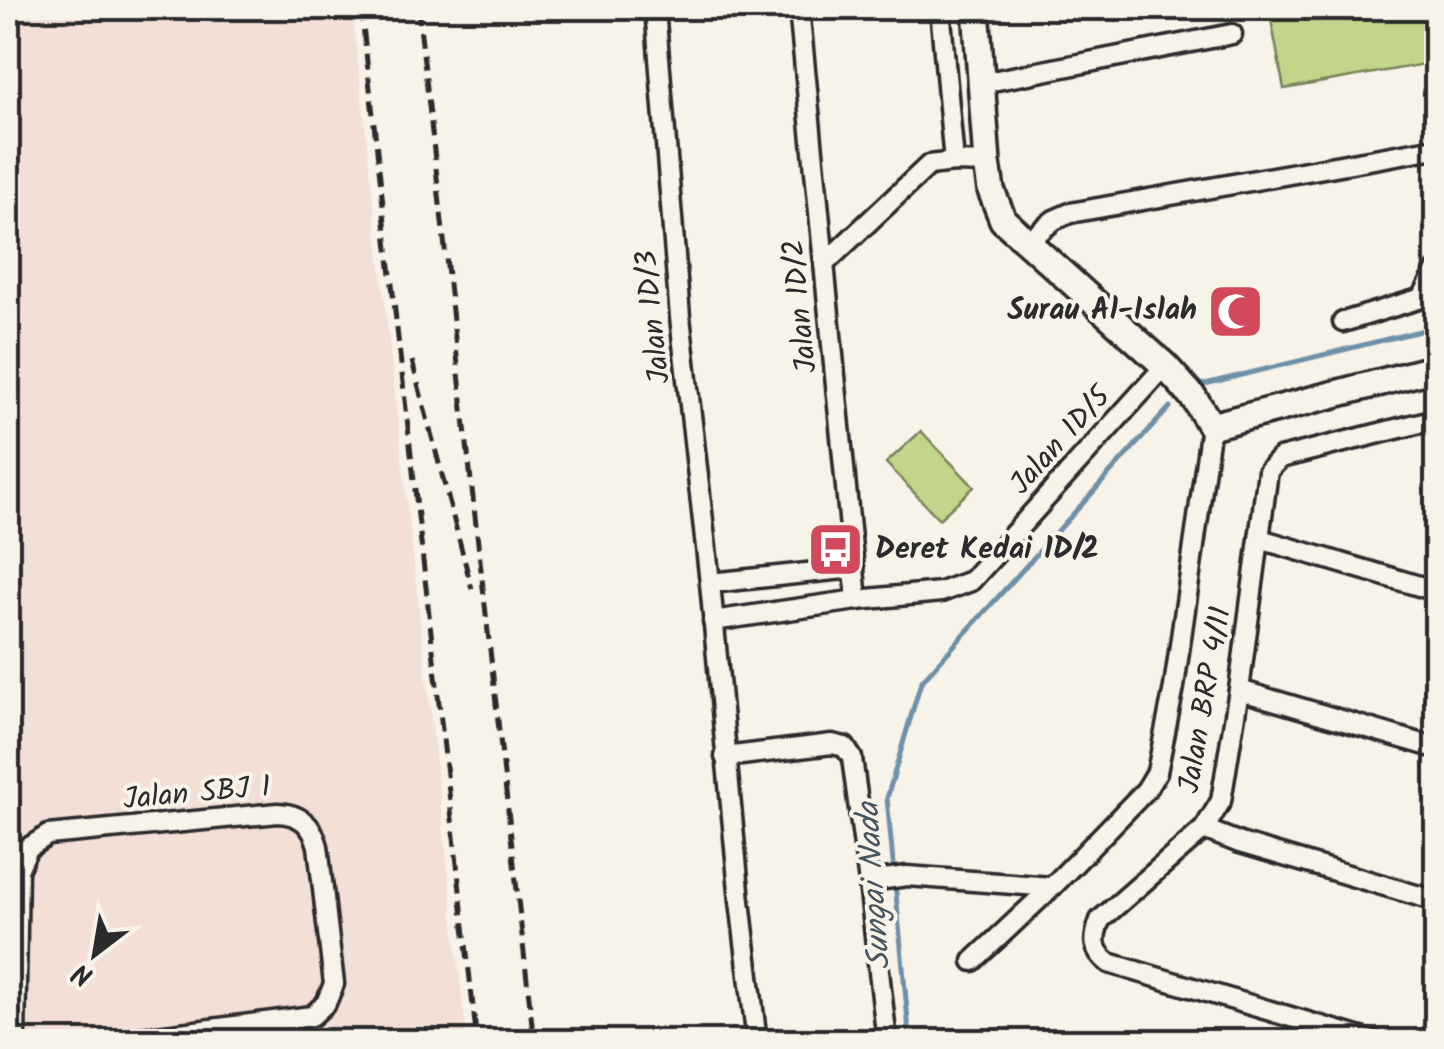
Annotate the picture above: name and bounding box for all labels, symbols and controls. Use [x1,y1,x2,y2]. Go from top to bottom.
street label: Jalan 1D/2 [770,237,832,375]
street label: Jalan 1D/3 [623,248,685,386]
mosque icon: Surau Al-Islah [1206,281,1266,341]
place label: Surau Al-Islah [1007,287,1197,335]
street label: Jalan 1D/5 [999,374,1125,507]
bus stop icon: Deret Kedai 1D/2 [806,520,866,580]
place label: Deret Kedai 1D/2 [875,526,1099,574]
street label: Jalan BRP 4/11 [1166,603,1246,797]
street label: Jalan SBJ 1 [121,764,273,824]
water label: Sungai Nada [844,799,906,971]
north arrow [45,904,145,1004]
text: N [64,949,103,997]

